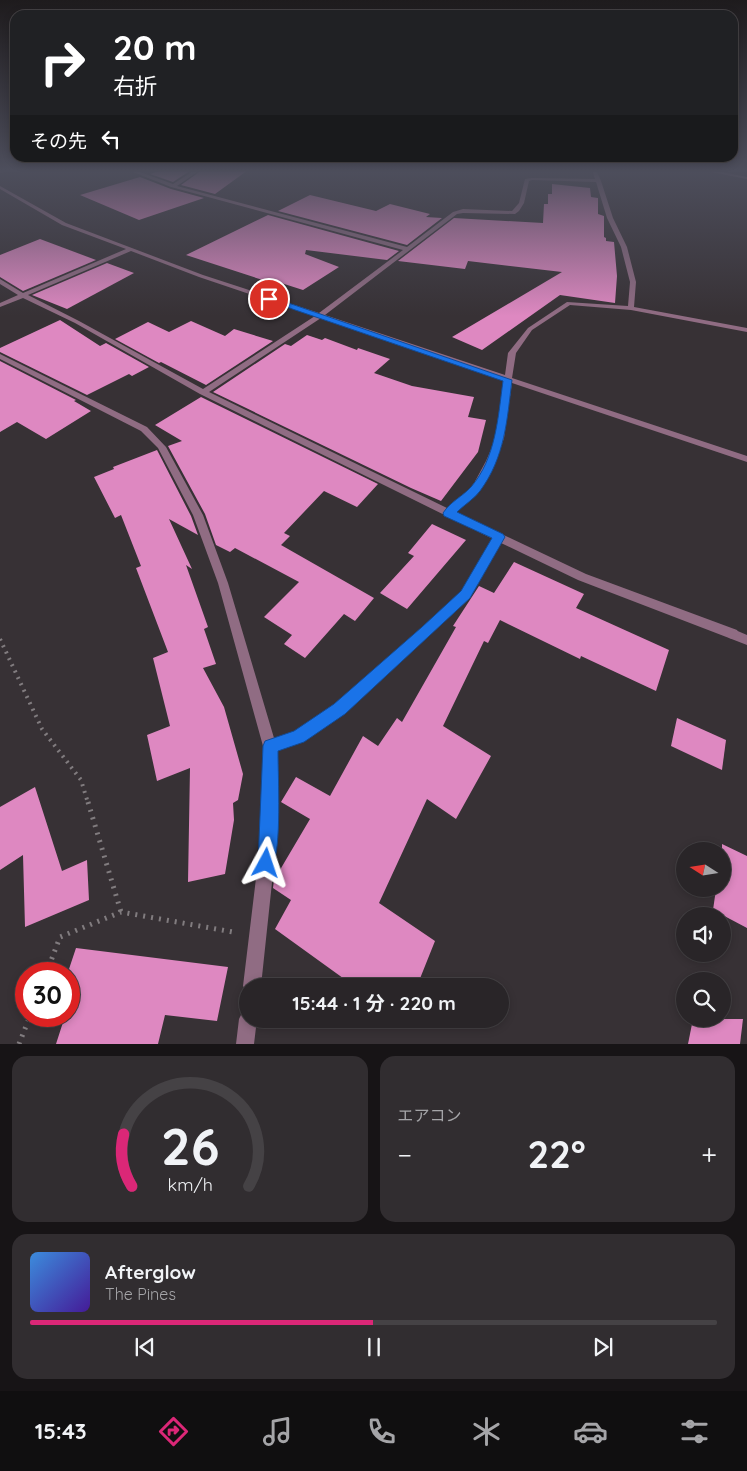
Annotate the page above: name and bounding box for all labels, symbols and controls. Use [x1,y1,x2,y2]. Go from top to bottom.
text: 20 m [113,25,196,69]
icon: right [30,30,95,95]
text: 右折 [113,72,157,100]
icon: left [97,125,125,153]
text: その先 [30,129,87,153]
pin [248,278,290,320]
icon: arrive [255,285,283,313]
position arrow [239,836,291,888]
north arrow [676,842,731,898]
map controls [676,842,731,1027]
button: sound [676,907,731,962]
speed limit sign: 30 [15,962,80,1027]
button: search [676,972,731,1027]
text: 15:44 · 1 分 · 220 m [292,991,456,1015]
text: エアコン [398,1105,462,1125]
text: 26 [161,1113,219,1178]
text: 22° [528,1130,586,1178]
text: − [398,1137,412,1172]
text: + [701,1137,717,1172]
text: km/h [167,1173,212,1195]
text: Afterglow [105,1260,196,1284]
text: The Pines [105,1284,176,1304]
icon: previous [131,1333,159,1361]
icon: pause [360,1333,388,1361]
icon: next [589,1333,617,1361]
icon: directions [156,1414,191,1449]
icon: music [260,1414,295,1449]
icon: phone [364,1414,399,1449]
icon: climate [469,1414,504,1449]
icon: car [573,1414,608,1449]
icon: filters [677,1414,712,1449]
text: 15:43 [35,1417,87,1445]

